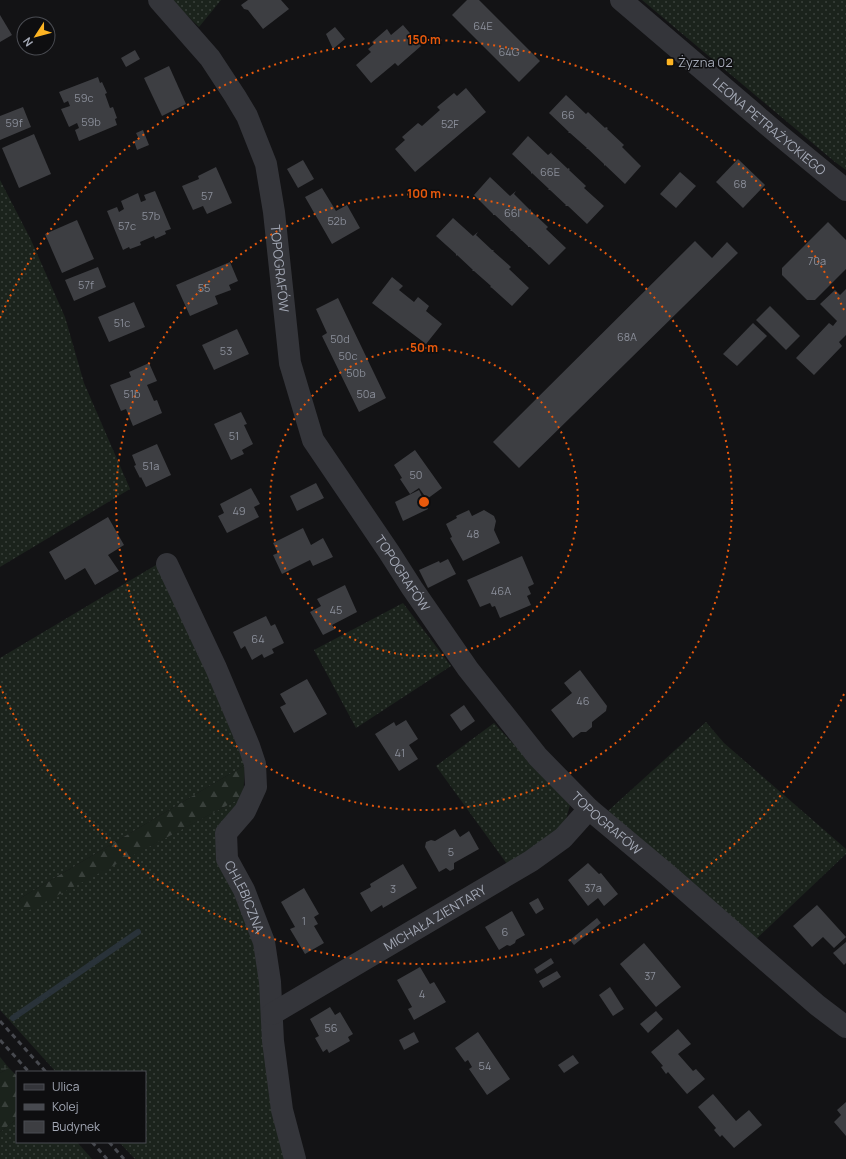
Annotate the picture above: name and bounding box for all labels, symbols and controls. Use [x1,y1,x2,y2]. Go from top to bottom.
north arrow [16,16,56,56]
house number: 64E [473,18,493,33]
text: 150 m [407,31,441,48]
text: N [19,34,36,50]
house number: 64G [498,44,520,59]
place label: Żyzna 02 [678,53,733,71]
marker: Żyzna 02 [665,57,675,67]
street label: LEONA PETRAŻYCKIEGO [709,73,830,179]
house number: 59c [74,90,94,105]
house number: 66 [561,107,575,122]
house number: 59b [81,114,101,129]
house number: 59f [5,115,23,130]
house number: 52F [441,116,459,131]
house number: 66E [540,164,560,179]
house number: 68 [733,176,747,191]
text: 100 m [407,185,441,202]
house number: 57 [201,188,213,203]
house number: 66I [504,205,520,220]
house number: 57b [142,208,161,223]
house number: 52b [328,213,347,228]
house number: 57c [118,218,136,233]
street label: TOPOGRAFÓW [266,224,294,313]
house number: 70a [808,253,826,268]
house number: 57f [78,277,94,292]
house number: 55 [198,280,210,295]
house number: 51c [114,315,130,330]
house number: 68A [617,329,637,344]
house number: 50d [330,331,350,346]
text: 50 m [410,339,438,356]
house number: 53 [220,343,232,358]
house number: 50c [338,348,358,363]
house number: 50b [346,365,366,380]
house number: 51b [123,386,141,401]
house number: 50a [356,386,376,401]
house number: 51 [229,428,239,443]
house number: 51a [143,458,159,473]
house number: 50 [409,467,423,482]
centre of rings [417,495,431,509]
house number: 49 [232,503,246,518]
house number: 48 [467,526,479,541]
street label: TOPOGRAFÓW [371,531,434,615]
house number: 46A [491,583,511,598]
house number: 45 [330,602,342,617]
house number: 64 [251,631,265,646]
house number: 46 [576,693,590,708]
house number: 41 [395,745,405,760]
street label: TOPOGRAFÓW [568,788,646,859]
house number: 5 [448,844,454,859]
street label: CHLEBICZNA [221,857,269,936]
street label: MICHAŁA ZIENTARY [380,880,490,955]
house number: 37a [584,880,602,895]
house number: 3 [390,881,396,896]
house number: 1 [302,913,306,928]
house number: 6 [502,924,509,939]
house number: 37 [644,968,656,983]
house number: 4 [419,986,425,1001]
house number: 56 [324,1020,338,1035]
house number: 54 [479,1058,491,1073]
legend [16,1071,146,1143]
text: Ulica [52,1078,79,1095]
text: Kolej [52,1098,79,1115]
text: Budynek [52,1118,101,1135]

